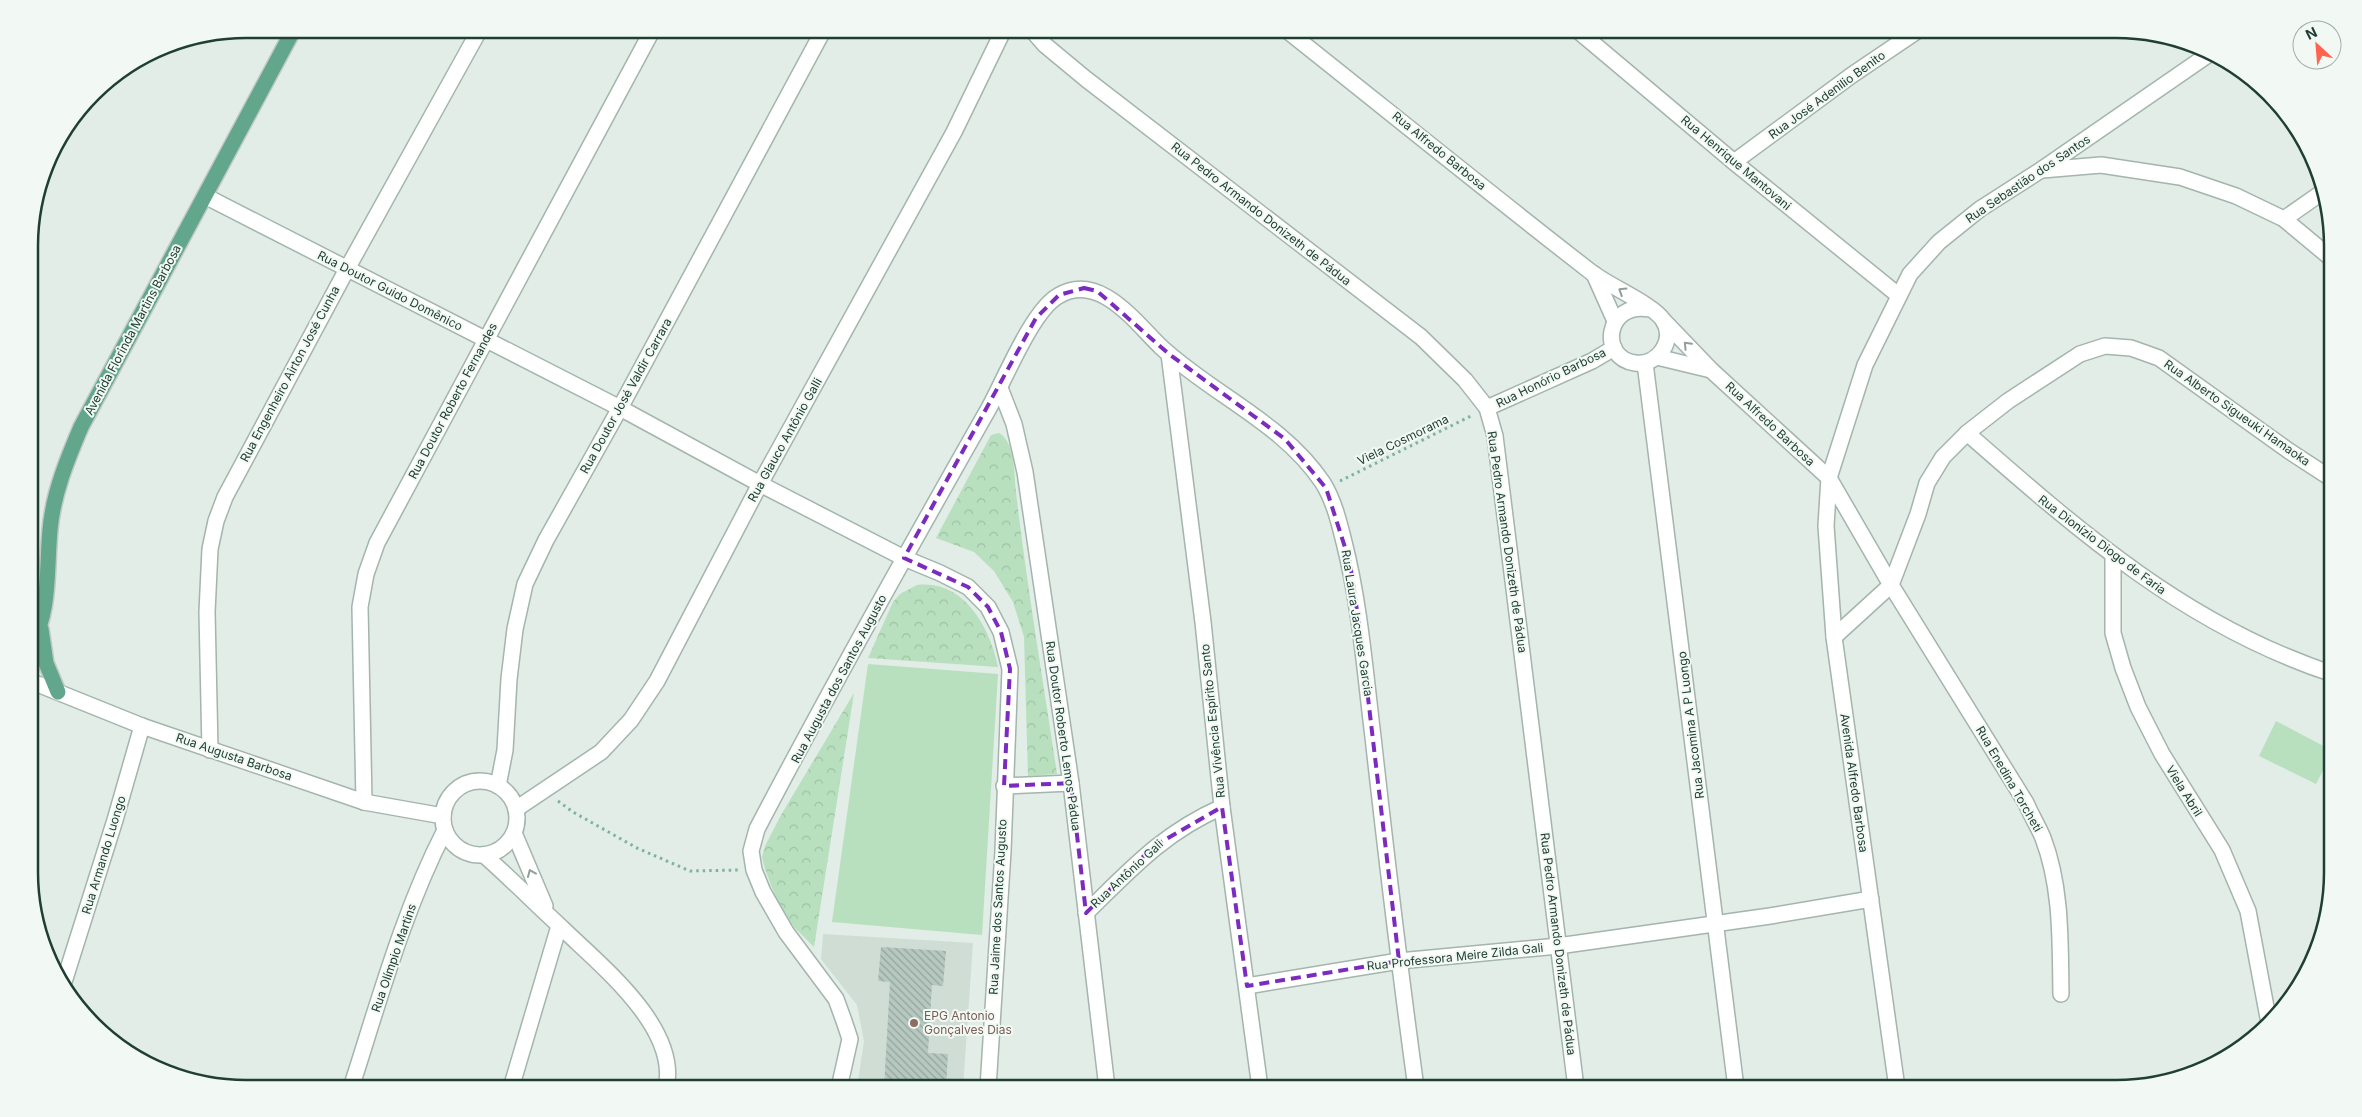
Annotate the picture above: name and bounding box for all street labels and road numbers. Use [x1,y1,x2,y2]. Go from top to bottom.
street label: Rua José Adenilio Benito [1765,47,1888,142]
street label: Rua Alfredo Barbosa [1389,108,1489,193]
street label: Rua Henrique Mantovani [1678,112,1795,213]
street label: Rua Sebastião dos Santos [1962,131,2093,226]
street label: Rua Pedro Armando Donizeth de Pádua [1168,139,1354,288]
street label: Avenida Florinda Martins Barbosa [81,242,184,417]
street label: Rua Doutor Guido Domênico [315,247,465,334]
street label: Rua Engenheiro Airton José Cunha [237,283,343,464]
street label: Rua Doutor José Valdir Carrara [576,315,675,476]
street label: Rua Doutor Roberto Fernandes [405,320,500,481]
street label: Rua Honório Barbosa [1493,344,1608,411]
street label: Rua Alberto Sigueuki Hamaoka [2161,356,2313,469]
street label: Rua Glauco Antônio Galli [744,375,825,504]
street label: Rua Alfredo Barbosa [1723,378,1818,469]
street label: Viela Cosmorama [1355,411,1451,468]
street label: Rua Pedro Armando Donizeth de Pádua [1484,430,1531,654]
street label: Rua Dionízio Diogo de Faria [2035,492,2169,598]
street label: Rua Laura Jacques Garcia [1338,549,1377,697]
street label: Rua Augusta dos Santos Augusto [788,592,890,766]
street label: Rua Doutor Roberto Lemos Pádua [1043,640,1084,832]
street label: Rua Vivência Espírito Santo [1197,643,1228,799]
street label: Rua Jacomina A P Luongo [1674,650,1707,800]
street label: Avenida Alfredo Barbosa [1837,712,1872,853]
street label: Rua Enedina Torcheti [1973,723,2046,834]
street label: Rua Augusta Barbosa [174,730,294,783]
street label: Viela Abril [2163,762,2206,819]
street label: Rua Armando Luongo [78,794,129,916]
street label: Rua Jaime dos Santos Augusto [985,819,1010,995]
street label: Rua Pedro Armando Donizeth de Pádua [1537,832,1580,1056]
street label: Rua Antônio Gali [1087,836,1166,911]
street label: Rua Olímpio Martins [368,902,419,1014]
street label: Rua Professora Meire Zilda Gali [1366,940,1544,973]

